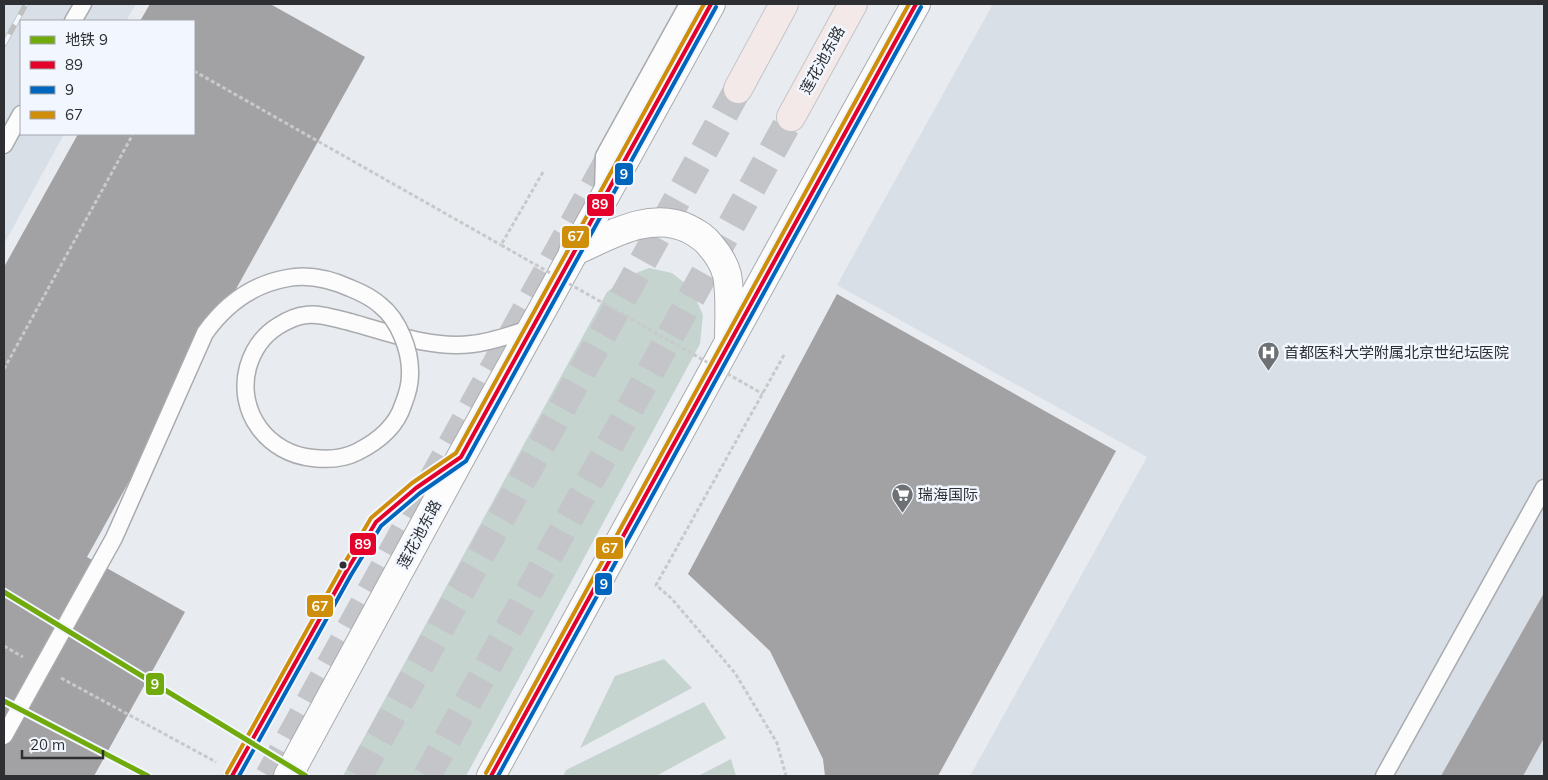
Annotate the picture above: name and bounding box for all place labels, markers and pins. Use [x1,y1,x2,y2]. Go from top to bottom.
hospital icon: 首都医科大学附属北京世纪坛医院 [1256,340,1280,371]
place label: 首都医科大学附属北京世纪坛医院 [1284,343,1509,362]
supermarket icon: 瑞海国际 [890,482,914,513]
place label: 瑞海国际 [918,485,978,504]
unlabelled marker [338,560,348,570]

